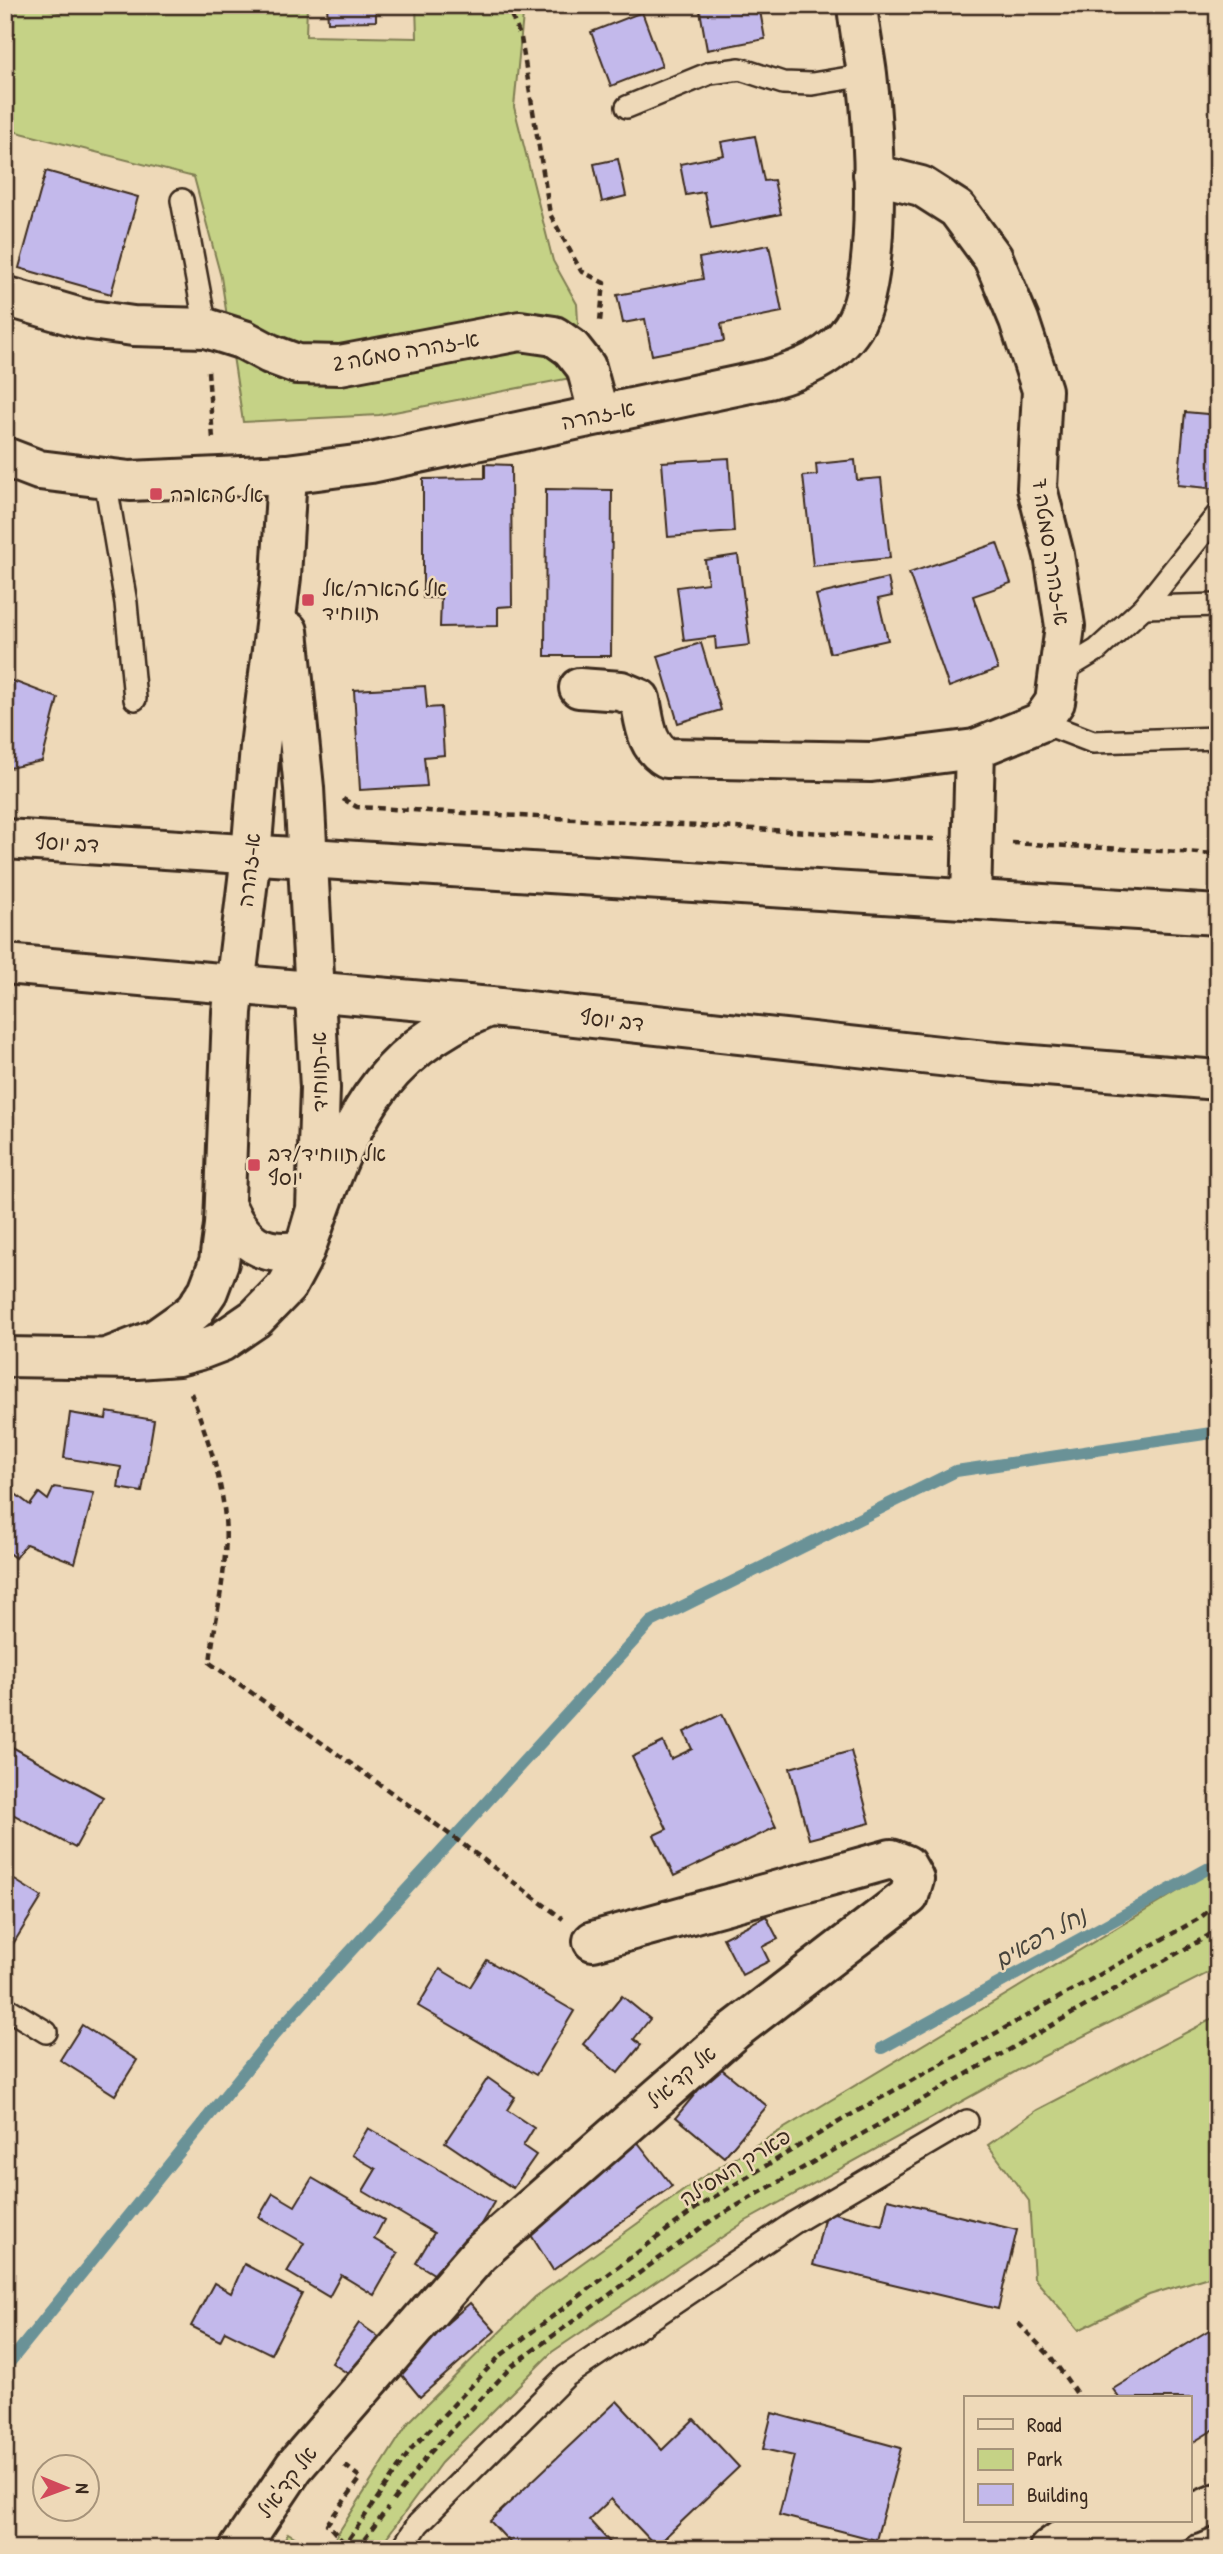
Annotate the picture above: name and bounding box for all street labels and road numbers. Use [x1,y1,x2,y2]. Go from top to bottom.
street label: א-זהרה סמטה 2 [331,324,481,378]
street label: א-זהרה [558,393,638,437]
street label: א-זהרה סמטה 7 [1025,477,1077,627]
street label: דב יוסף [34,827,100,859]
street label: א-זהרה [231,831,267,909]
street label: דב יוסף [579,1002,645,1038]
street label: א-תווחיד [304,1032,334,1112]
street label: אל קד'איל [640,2039,722,2115]
street label: פארק המסילה [674,2121,796,2213]
street label: אל קד'איל [250,2440,324,2524]

